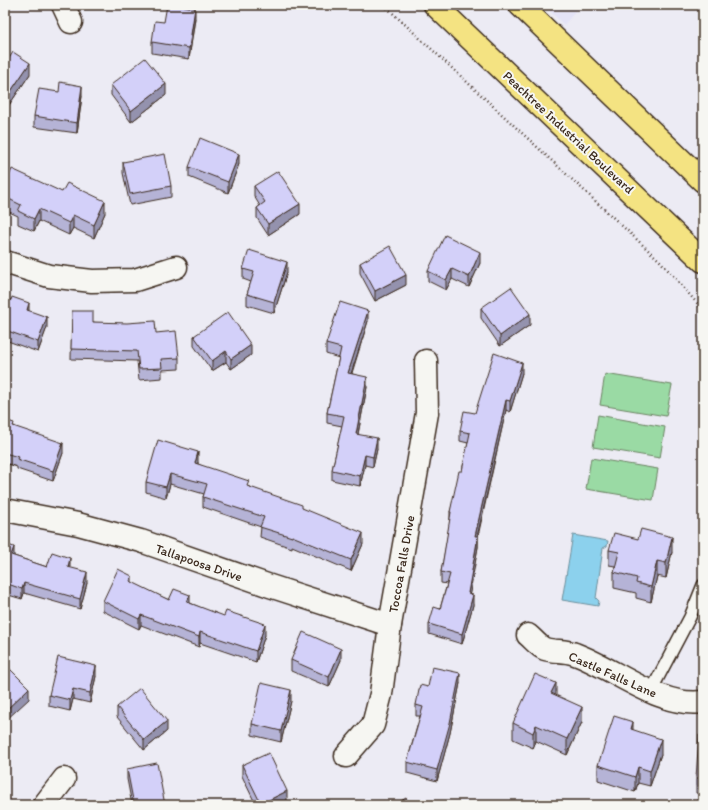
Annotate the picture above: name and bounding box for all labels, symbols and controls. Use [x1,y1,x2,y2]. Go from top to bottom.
street label: Peachtree Industrial Boulevard [500,68,637,197]
street label: Toccoa Falls Drive [386,514,417,614]
street label: Tallapoosa Drive [153,541,244,584]
street label: Castle Falls Lane [566,648,659,701]

